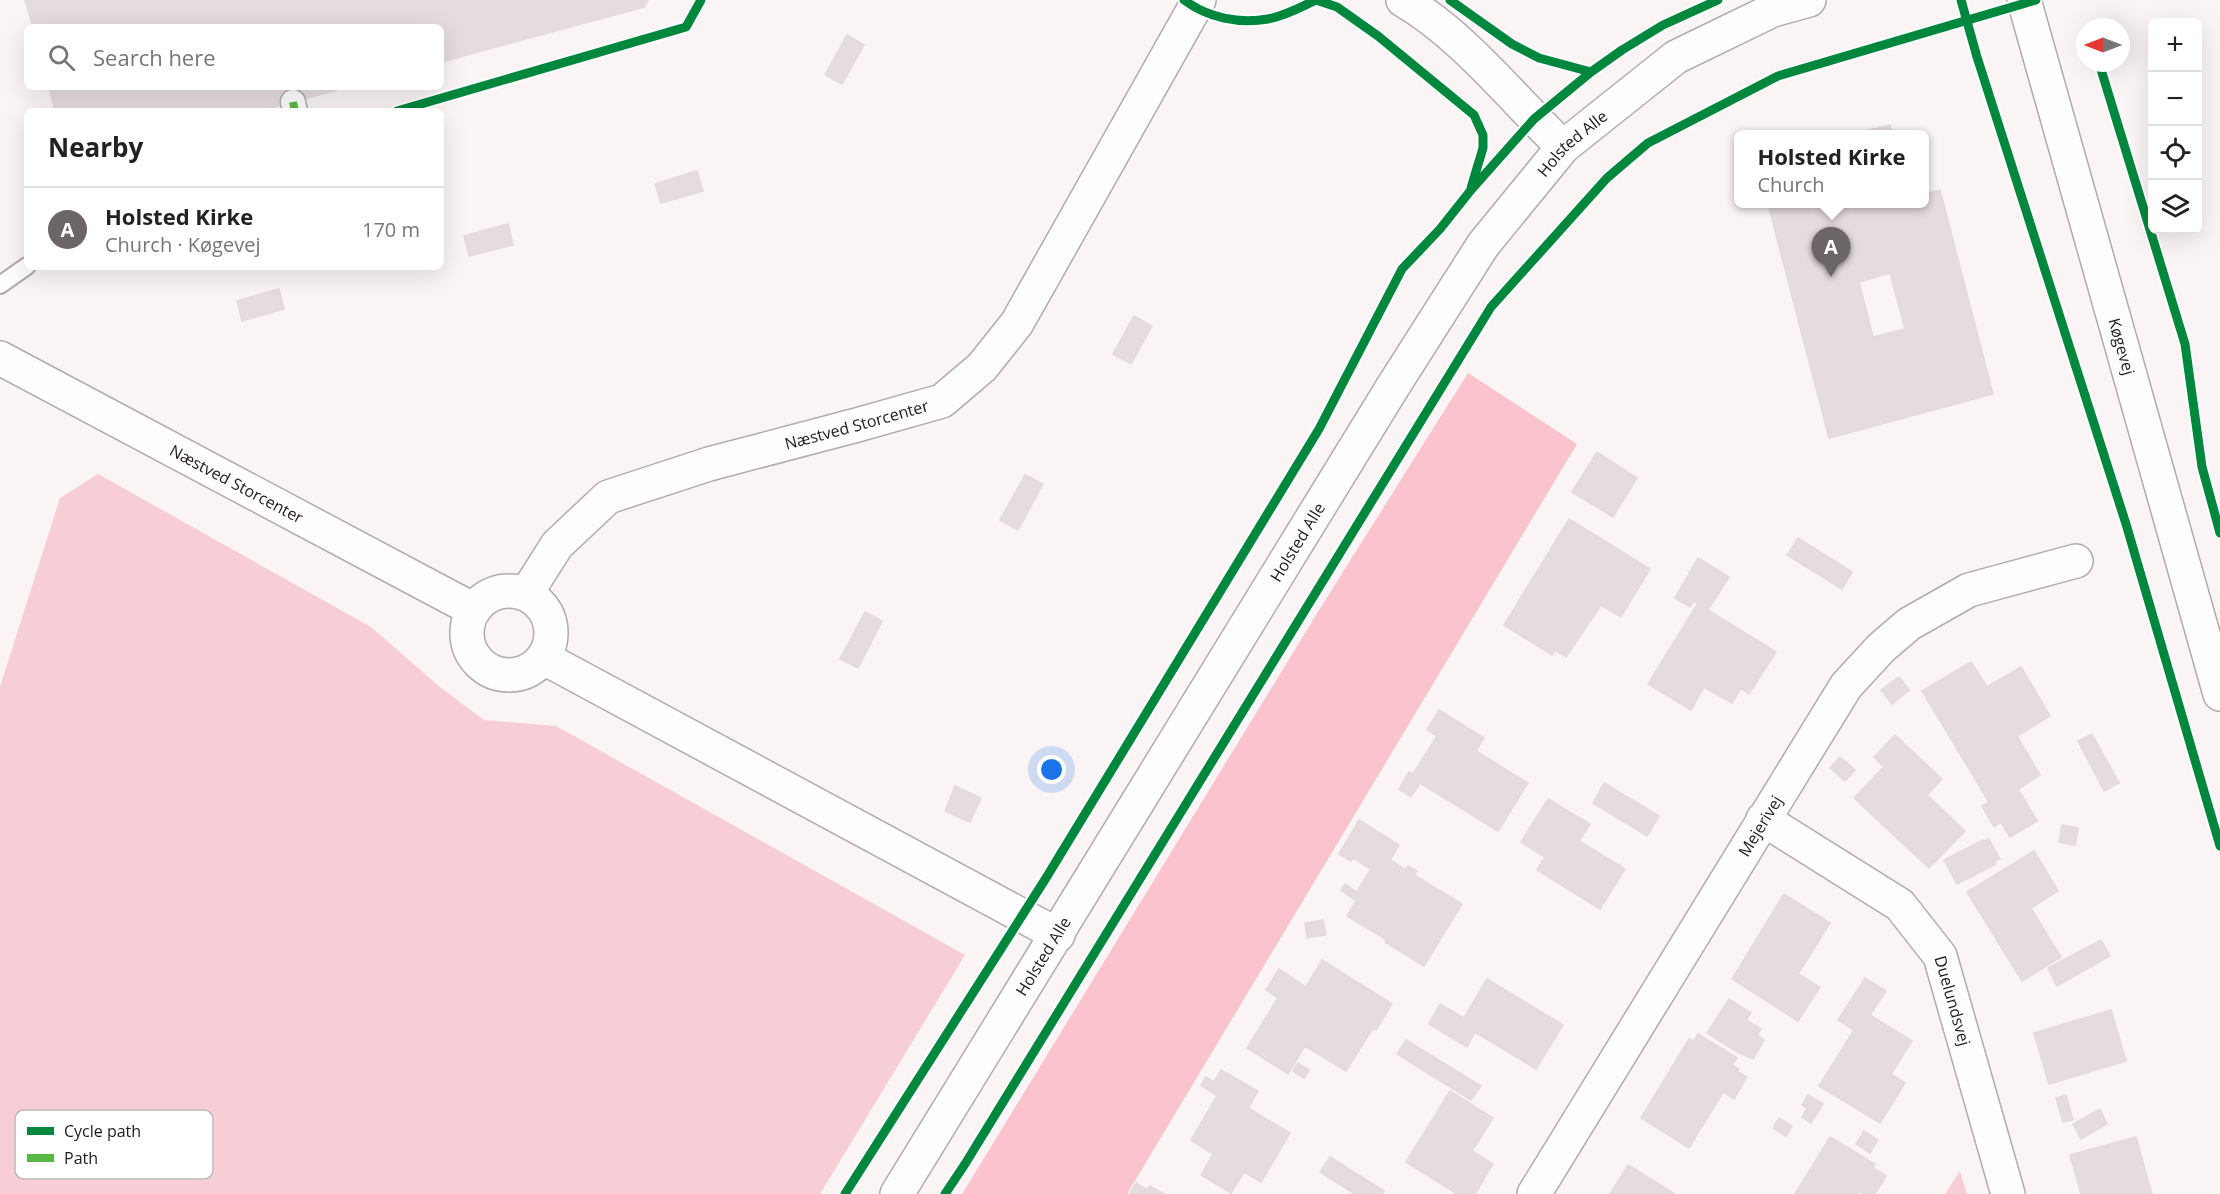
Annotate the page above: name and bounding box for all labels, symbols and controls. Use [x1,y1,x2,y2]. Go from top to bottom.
north arrow [2076,18,2130,72]
map controls [2148,18,2202,234]
button: + [2148,18,2202,72]
search box [24,24,444,90]
icon: search [45,41,78,74]
text: Search here [93,42,216,72]
button: − [2148,72,2202,126]
street label: Holsted Alle [1532,105,1612,181]
button: locate [2148,126,2202,180]
text: Nearby [48,129,143,165]
popup [1734,130,1929,208]
text: Holsted Kirke [1757,141,1906,171]
text: Church [1757,171,1825,198]
button: layers [2148,180,2202,234]
text: Holsted Kirke [105,201,253,231]
text: A [61,216,74,243]
text: 170 m [362,216,420,243]
pin: A [1812,228,1850,277]
text: Church · Køgevej [105,231,260,258]
street label: Køgevej [2103,315,2140,377]
street label: Næstved Storcenter [782,394,932,455]
street label: Næstved Storcenter [166,439,308,529]
street label: Holsted Alle [1265,498,1330,586]
your location [1037,755,1066,784]
street label: Mejerivej [1733,791,1787,861]
street label: Holsted Alle [1010,913,1076,1000]
street label: Duelundsvej [1929,953,1976,1048]
legend [15,1110,213,1179]
text: Cycle path [64,1120,141,1142]
text: Path [64,1147,98,1169]

